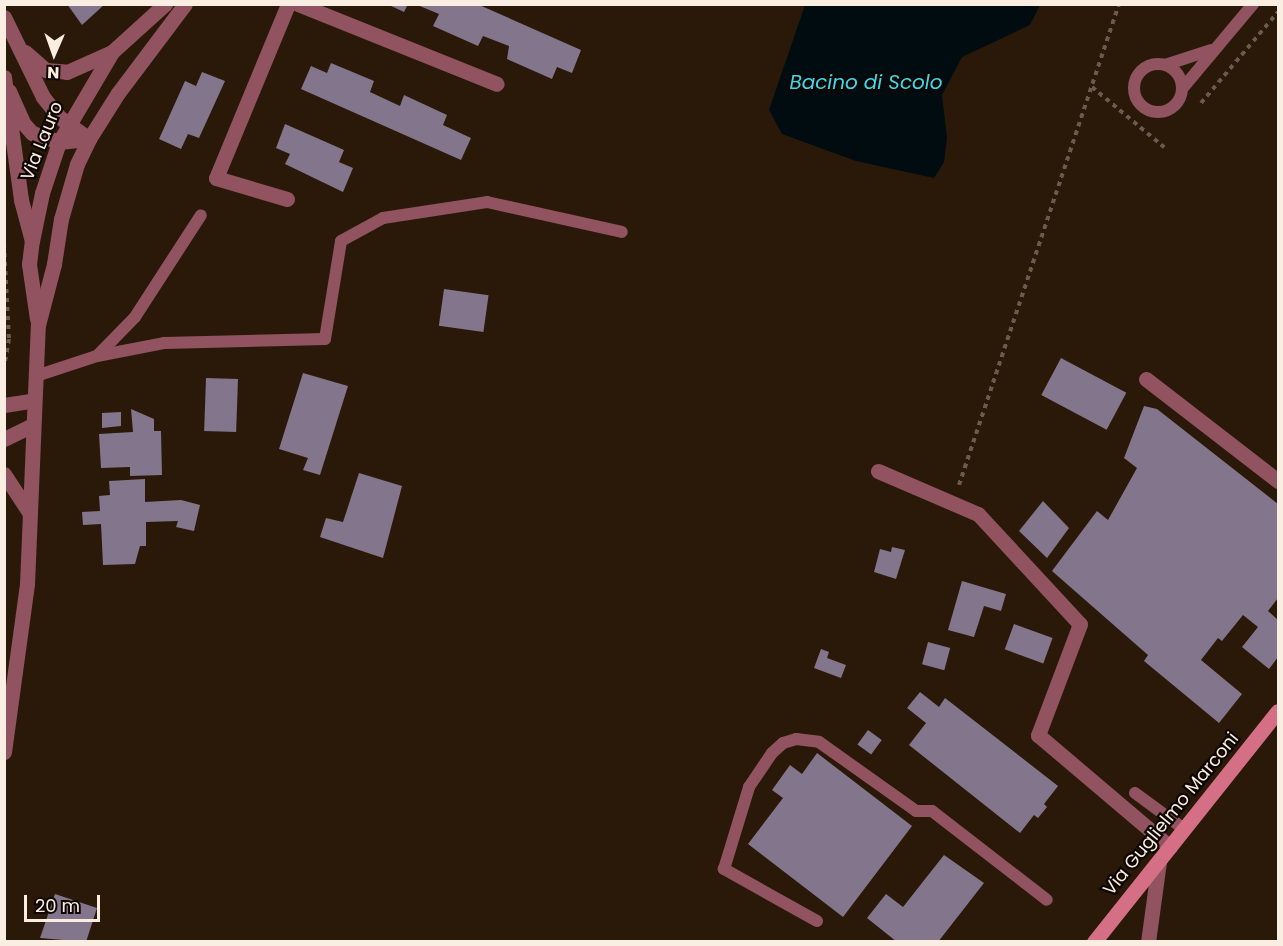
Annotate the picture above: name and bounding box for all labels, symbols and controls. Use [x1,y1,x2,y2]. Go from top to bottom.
north arrow [24,24,84,84]
text: N [47,61,60,84]
water label: Bacino di Scolo [789,70,943,94]
street label: Via Lauro [16,98,68,184]
street label: Via Guglielmo Marconi [1099,728,1243,900]
scale bar [27,883,104,921]
text: 20 m [35,893,80,918]

